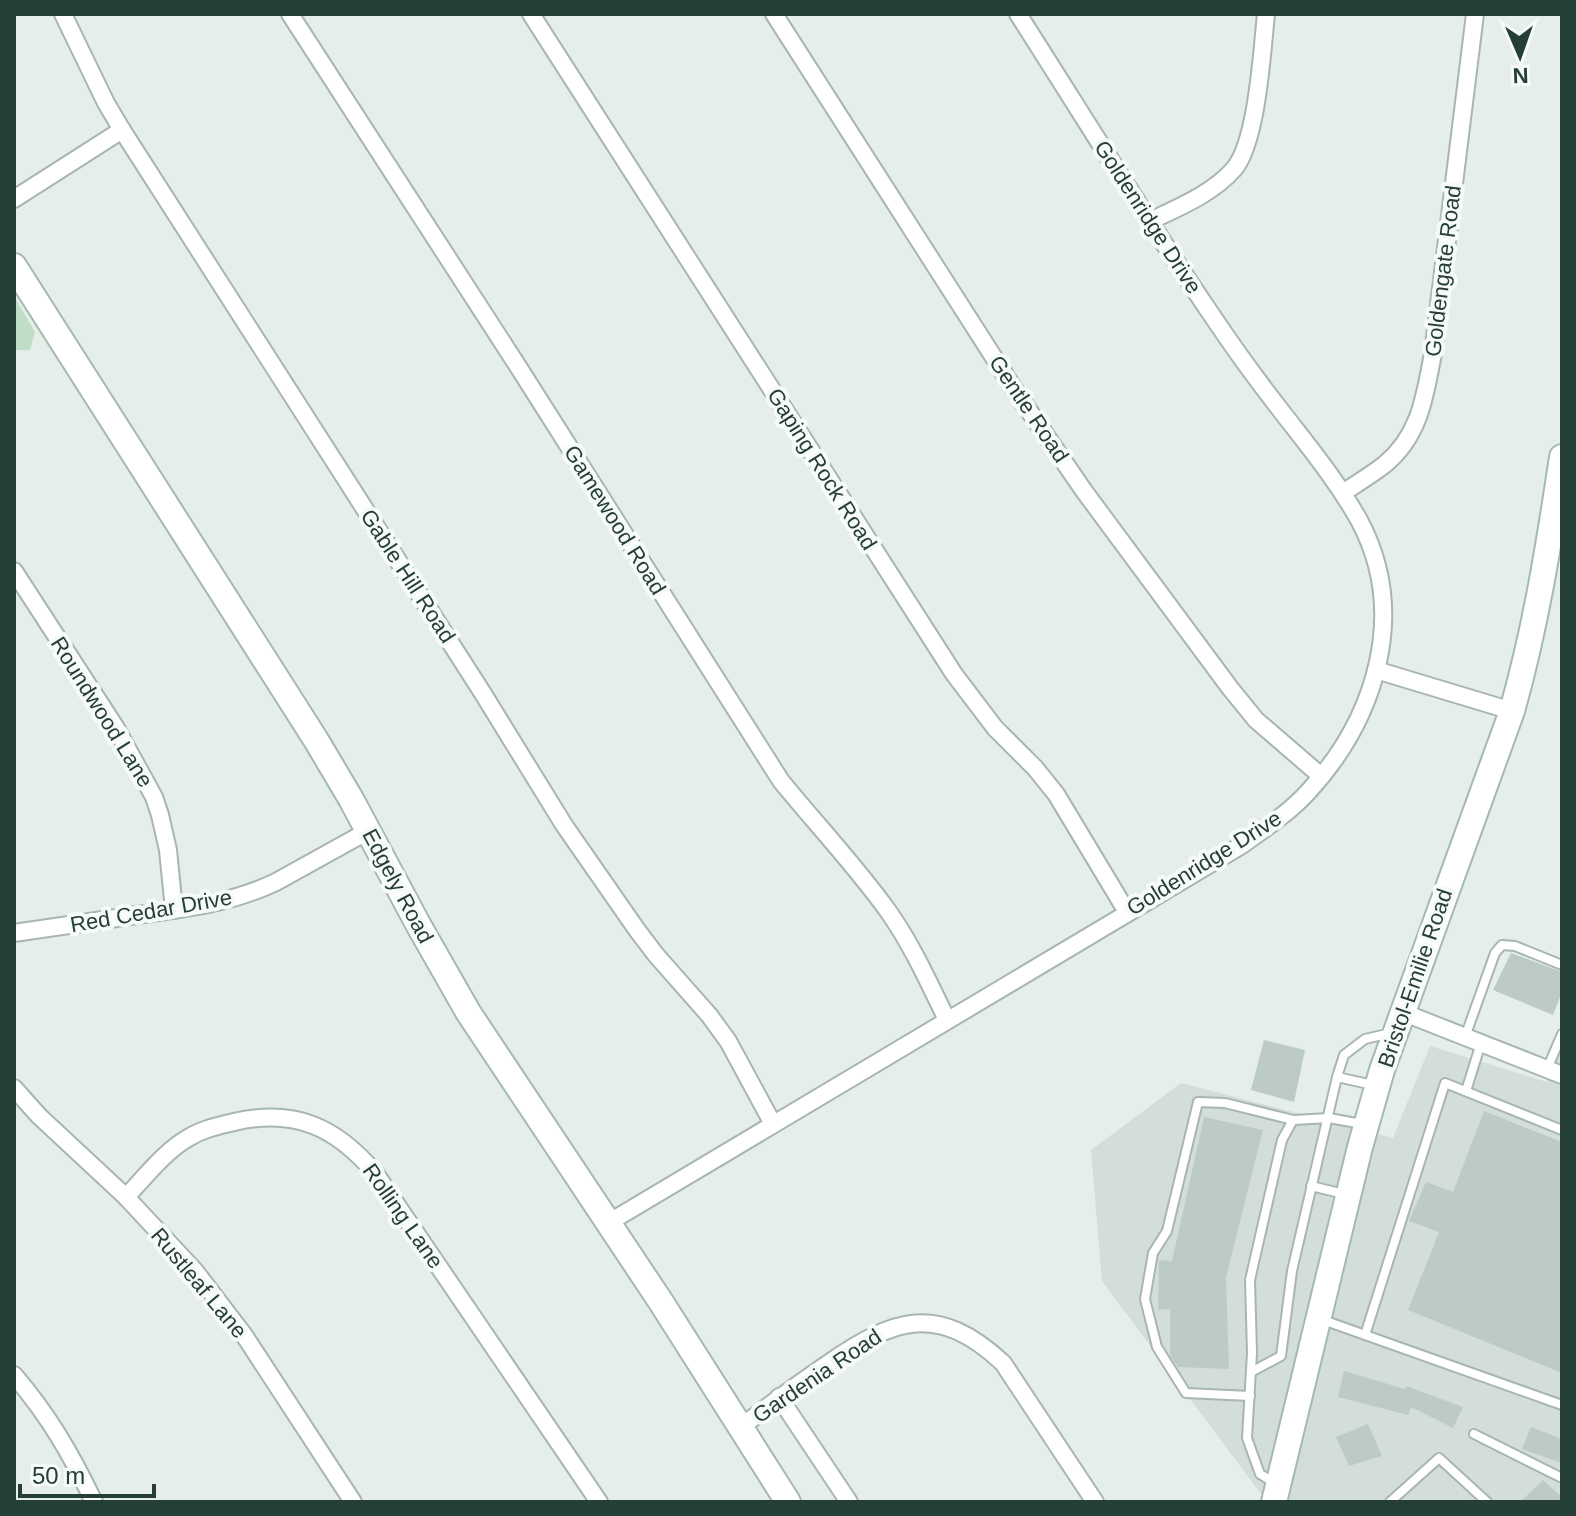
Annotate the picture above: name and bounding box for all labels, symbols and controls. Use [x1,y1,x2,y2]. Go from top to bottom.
north arrow [1480,16,1560,96]
text: N [1512,63,1529,88]
street label: Goldenridge Drive [1089,136,1207,298]
street label: Goldengate Road [1420,184,1466,358]
street label: Gentle Road [984,351,1074,467]
street label: Gaping Rock Road [762,384,882,554]
street label: Gamewood Road [559,441,671,599]
street label: Gable Hill Road [356,505,460,647]
street label: Roundwood Lane [46,632,158,792]
street label: Goldenridge Drive [1122,805,1286,921]
street label: Edgely Road [357,825,439,947]
street label: Red Cedar Drive [68,884,234,938]
street label: Bristol-Emilie Road [1373,885,1457,1071]
street label: Rolling Lane [358,1159,448,1273]
street label: Rustleaf Lane [146,1223,252,1343]
street label: Gardenia Road [748,1324,886,1428]
scale bar [20,1448,154,1498]
text: 50 m [32,1462,85,1489]

